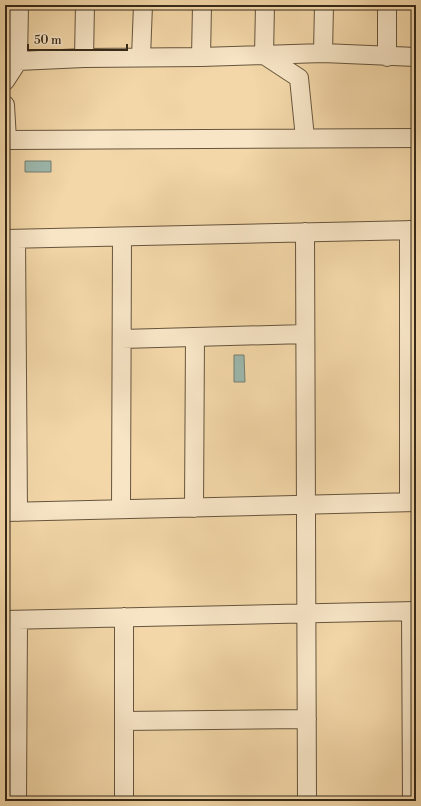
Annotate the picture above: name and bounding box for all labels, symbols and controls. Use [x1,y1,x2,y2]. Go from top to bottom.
scale bar [28,26,127,52]
text: 50 m [34,33,62,48]

